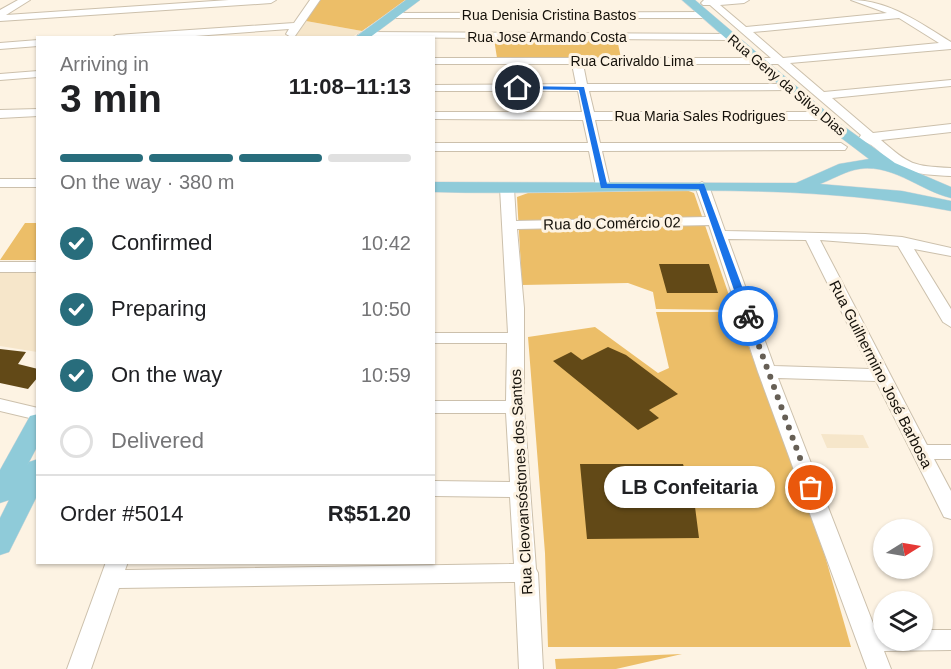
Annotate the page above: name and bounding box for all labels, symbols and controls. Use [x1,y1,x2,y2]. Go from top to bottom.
street label: Rua Denisia Cristina Bastos [462,7,636,23]
street label: Rua Jose Armando Costa [467,29,627,45]
street label: Rua Geny da Silva Dias [725,31,849,139]
text: Arriving in [60,53,149,75]
street label: Rua Carivaldo Lima [571,53,694,69]
pin [492,62,543,113]
icon: home [501,71,534,104]
text: 11:08–11:13 [289,74,411,99]
text: 3 min [60,77,162,120]
street label: Rua Maria Sales Rodrigues [614,108,786,124]
text: On the way · 380 m [60,171,235,193]
street label: Rua do Comércio 02 [543,213,681,233]
icon: check [60,227,93,260]
text: Confirmed [111,230,212,255]
text: 10:42 [361,232,411,254]
street label: Rua Guilhermino José Barbosa [826,277,936,471]
courier [718,286,778,346]
icon: check [60,293,93,326]
text: Preparing [111,296,206,321]
text: 10:50 [361,298,411,320]
icon: bike [732,300,765,333]
icon: check [60,359,93,392]
text: On the way [111,362,222,387]
text: 10:59 [361,364,411,386]
street label: Rua Cleovansóstones dos Santos [507,369,535,595]
text: Delivered [111,428,204,453]
pin [785,462,836,513]
callout: LB Confeitaria [604,467,775,509]
icon: bag [794,471,827,504]
text: LB Confeitaria [621,476,758,498]
text: Order #5014 [60,501,184,526]
text: R$51.20 [328,501,411,526]
north arrow [873,519,933,579]
map controls [873,519,933,651]
button: layers [873,591,933,651]

